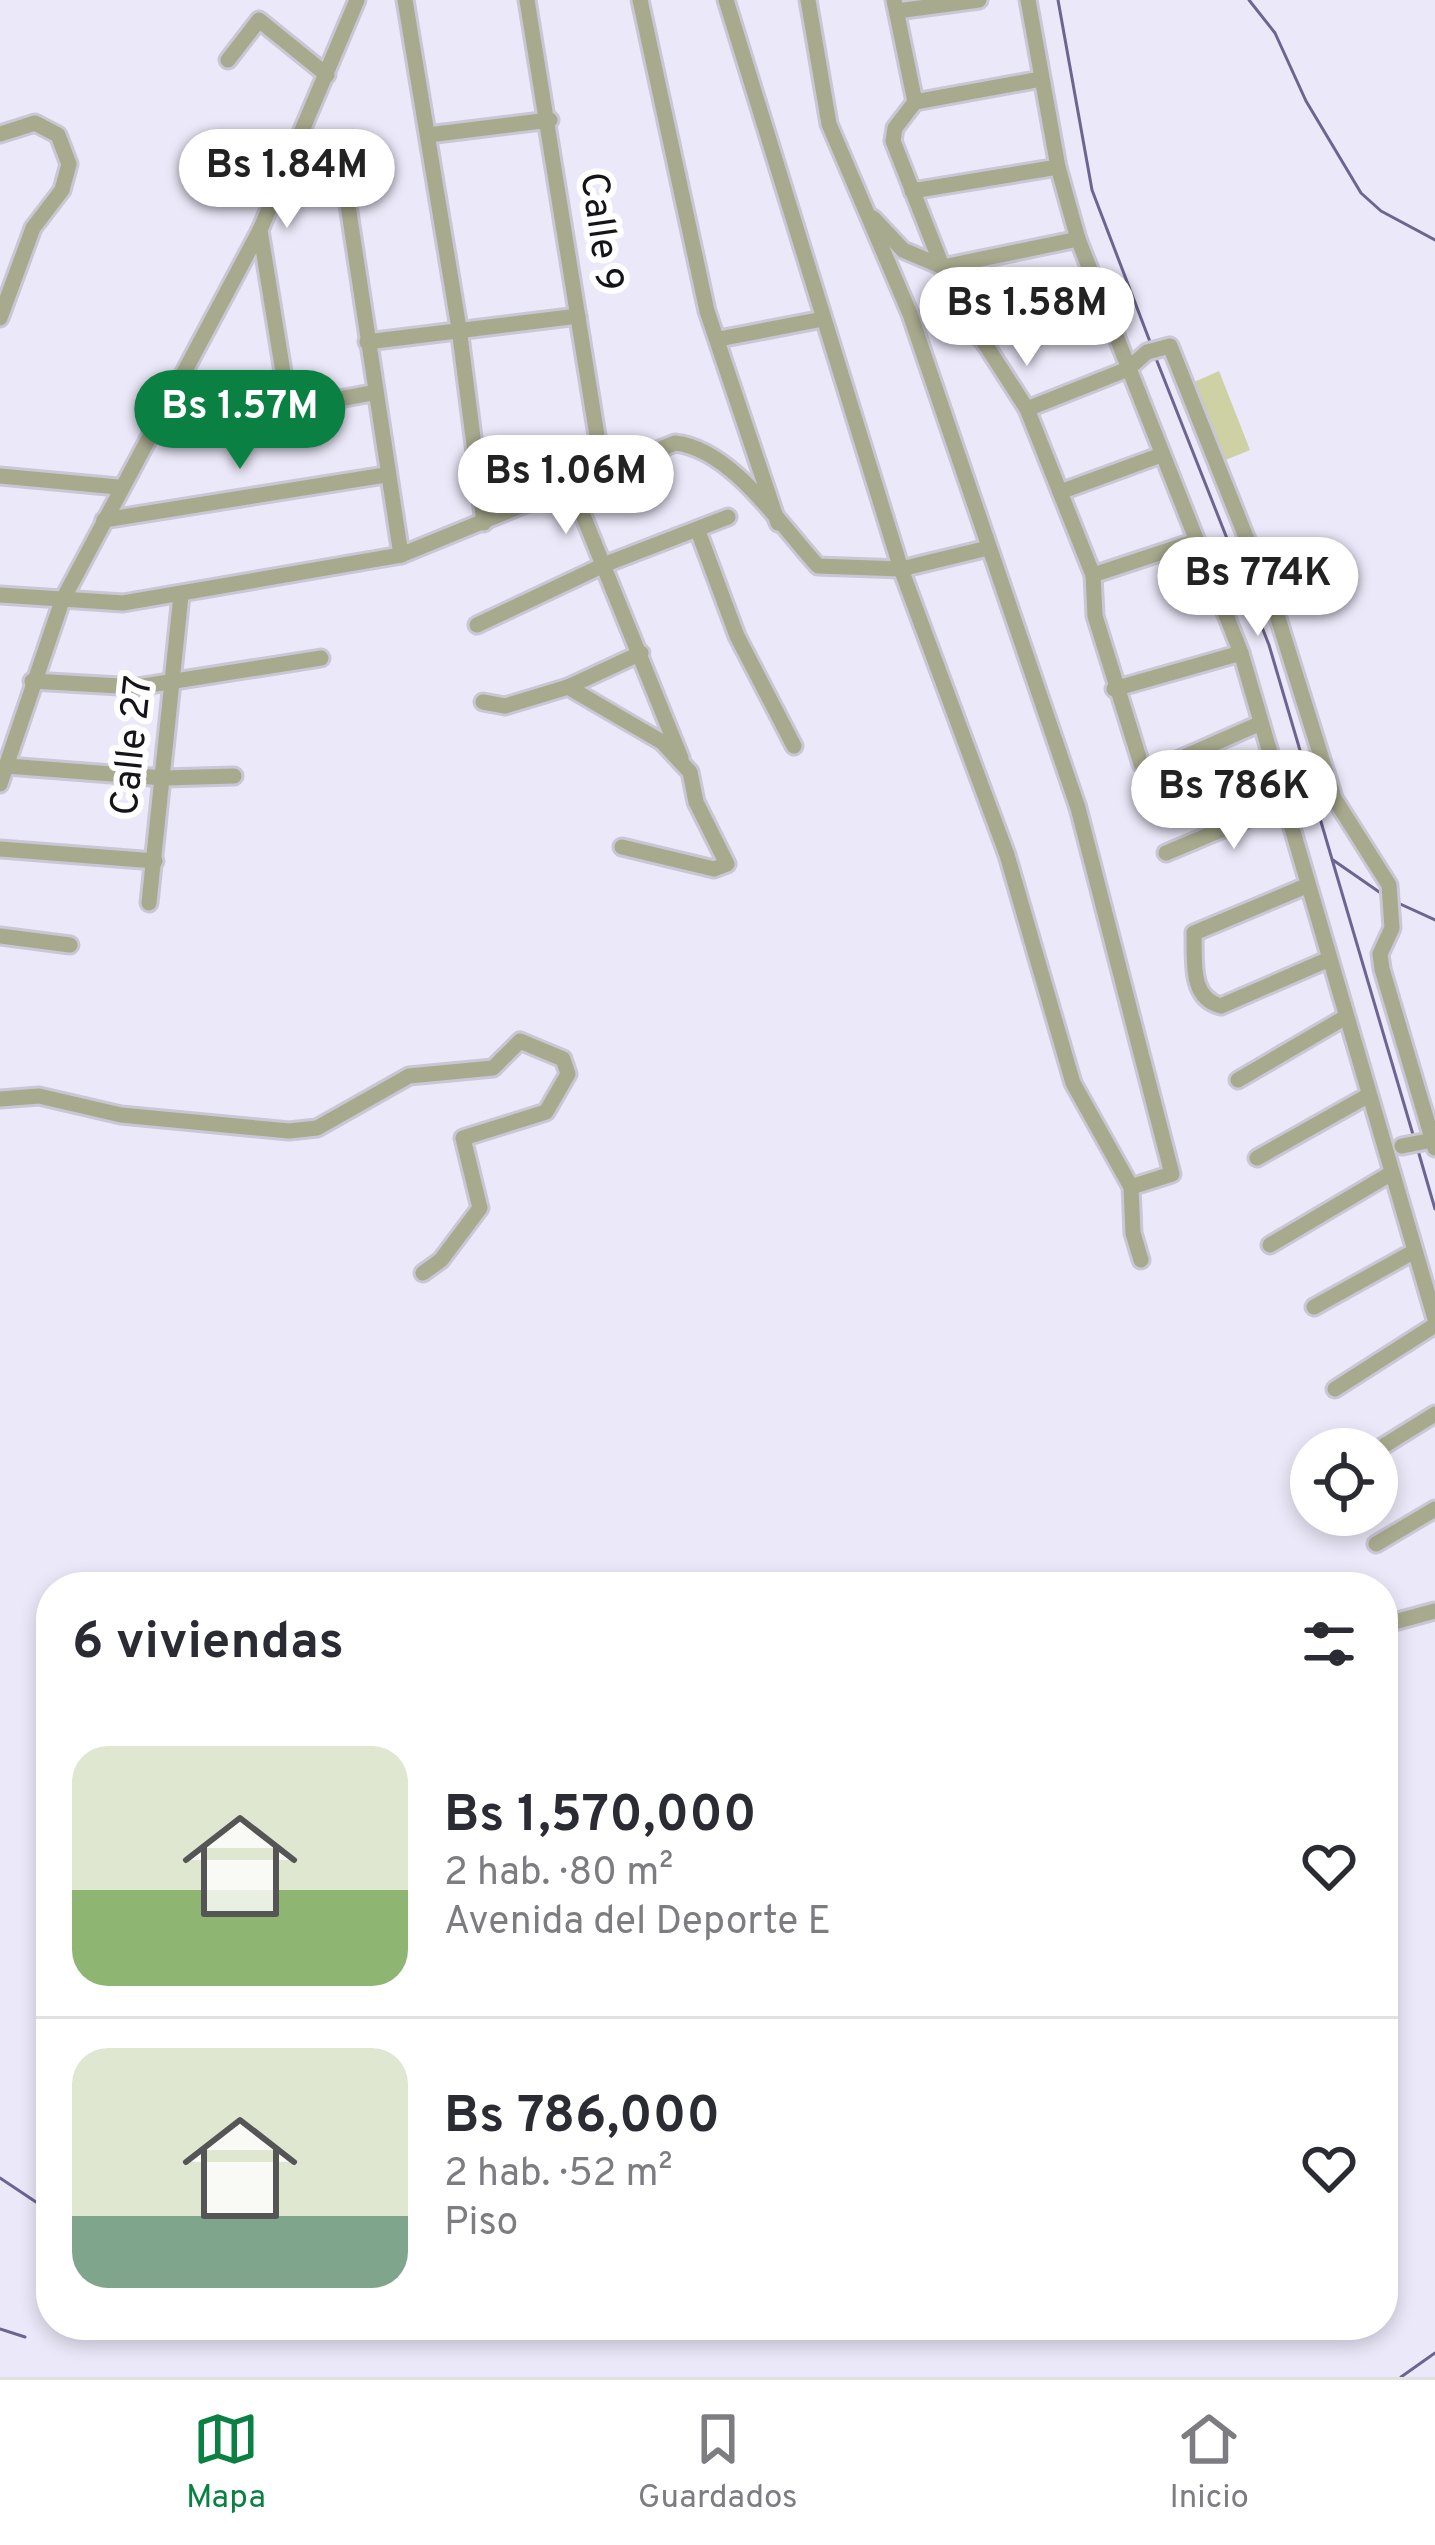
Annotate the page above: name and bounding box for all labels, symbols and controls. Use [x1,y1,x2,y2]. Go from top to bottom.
pin: Bs 1.84M [163,129,411,231]
text: Bs 1.84M [206,143,368,192]
street label: Calle 9 [566,169,632,295]
pin: Bs 1.58M [903,267,1151,369]
text: Bs 1.58M [947,281,1107,330]
pin: Bs 1.57M [116,370,364,472]
text: Bs 1.57M [161,384,319,433]
pin: Bs 1.06M [442,435,690,537]
text: Bs 1.06M [485,449,647,498]
pin: Bs 774K [1147,537,1369,639]
text: Bs 774K [1184,551,1332,600]
street label: Calle 27 [102,674,166,818]
pin: Bs 786K [1123,750,1345,852]
text: Bs 786K [1158,764,1310,813]
map controls [1290,1428,1398,1536]
button: locate [1290,1428,1398,1536]
icon: filters [1296,1611,1362,1677]
text: 6 viviendas [72,1612,344,1677]
text: Bs 1,570,000 [444,1785,757,1850]
icon: home [168,1794,312,1938]
icon: heart [1296,1833,1362,1899]
text: 2 hab. · 80 m² [444,1850,673,1899]
text: Avenida del Deporte E [444,1899,831,1948]
text: Bs 786,000 [444,2086,720,2151]
icon: home [168,2096,312,2240]
icon: heart [1296,2135,1362,2201]
text: 2 hab. · 52 m² [444,2151,673,2200]
text: Piso [444,2200,518,2249]
tab: Mapa [186,2406,266,2520]
tab: Guardados [638,2406,798,2520]
tab: Inicio [1169,2406,1249,2520]

